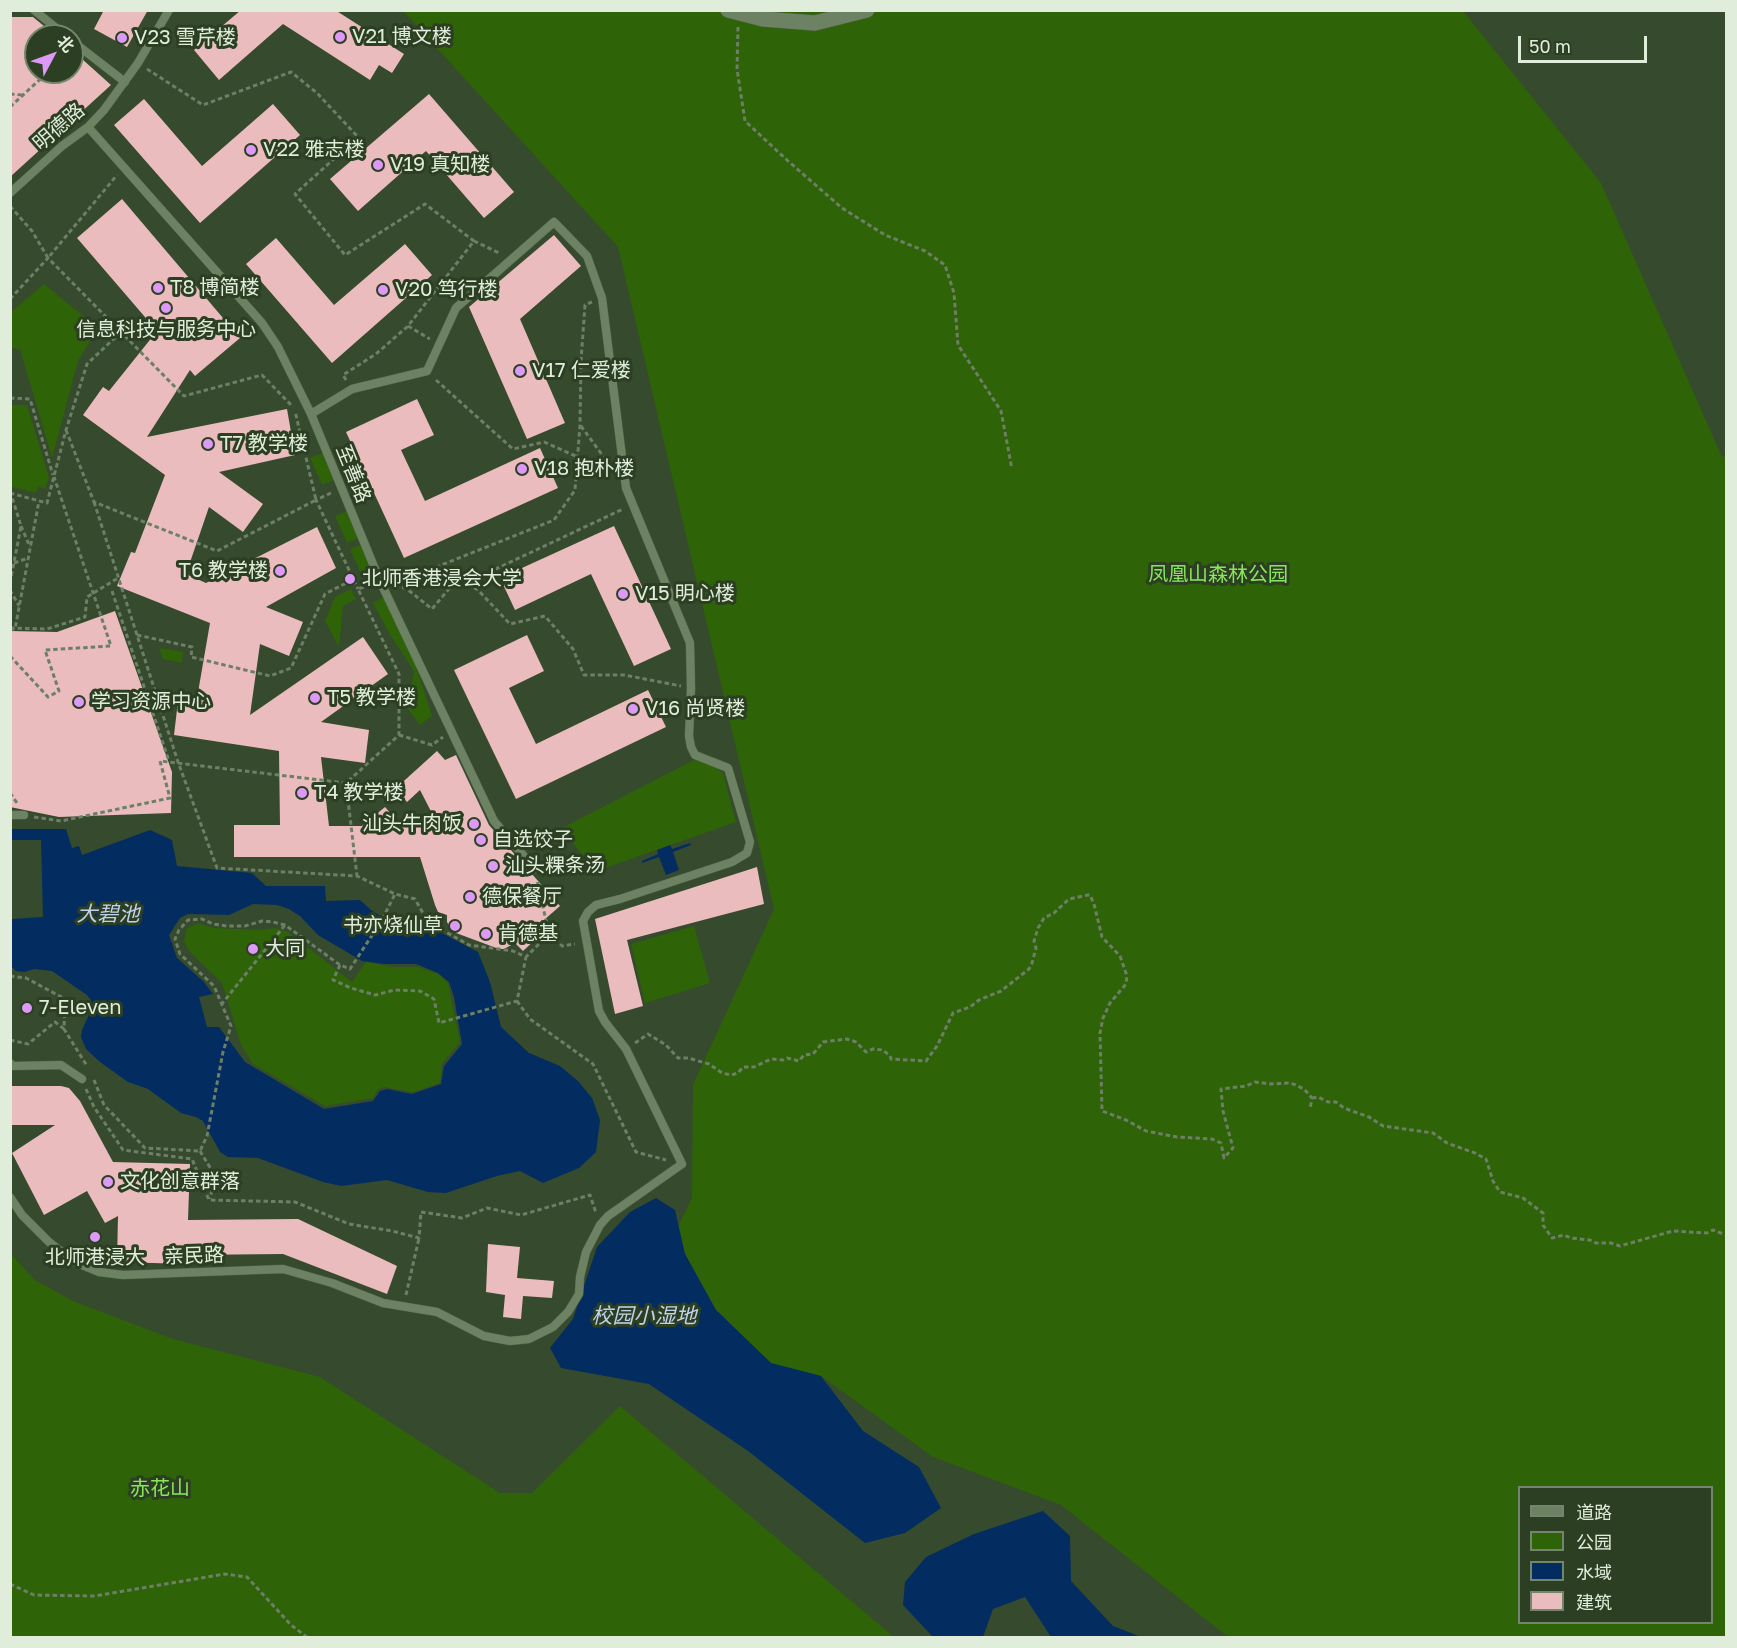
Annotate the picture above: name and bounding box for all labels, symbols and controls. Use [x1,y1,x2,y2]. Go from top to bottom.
north arrow [24,24,84,84]
scale bar [1521,24,1650,62]
place label: V21 博文楼 [352,25,452,49]
place label: V23 雪芹楼 [134,26,236,50]
marker: V21 博文楼 [333,30,347,44]
text: 北 [53,31,79,56]
marker: V23 雪芹楼 [115,31,129,45]
text: 50 m [1529,35,1571,57]
street label: 明德路 [28,98,90,156]
place label: V22 雅志楼 [263,138,365,162]
marker: V22 雅志楼 [244,143,258,157]
place label: V19 真知楼 [390,153,490,177]
marker: V19 真知楼 [371,158,385,172]
place label: T8 博简楼 [170,276,260,300]
place label: V20 笃行楼 [395,278,497,302]
marker: T8 博简楼 [151,281,165,295]
marker: V20 笃行楼 [376,283,390,297]
marker: 信息科技与服务中心 [159,301,173,315]
place label: 信息科技与服务中心 [76,318,256,342]
place label: V17 仁爱楼 [532,359,631,383]
marker: V17 仁爱楼 [513,364,527,378]
place label: T7 教学楼 [220,432,308,456]
marker: T7 教学楼 [201,437,215,451]
street label: 至善路 [331,442,375,506]
place label: V18 抱朴楼 [534,457,634,481]
marker: V18 抱朴楼 [515,462,529,476]
place label: T6 教学楼 [179,559,268,583]
park label: 凤凰山森林公园 [1148,563,1288,587]
marker: T6 教学楼 [273,564,287,578]
place label: 北师香港浸会大学 [362,567,522,591]
marker: 北师香港浸会大学 [343,572,357,586]
place label: V15 明心楼 [635,582,735,606]
marker: V15 明心楼 [616,587,630,601]
place label: T5 教学楼 [327,686,416,710]
place label: 学习资源中心 [91,690,211,714]
marker: T5 教学楼 [308,691,322,705]
marker: 学习资源中心 [72,695,86,709]
place label: V16 尚贤楼 [645,697,745,721]
marker: V16 尚贤楼 [626,702,640,716]
place label: T4 教学楼 [314,781,404,805]
marker: T4 教学楼 [295,786,309,800]
place label: 汕头牛肉饭 [362,812,462,836]
marker: 汕头牛肉饭 [467,817,481,831]
place label: 自选饺子 [493,828,573,852]
marker: 自选饺子 [474,833,488,847]
place label: 汕头粿条汤 [505,854,605,878]
marker: 汕头粿条汤 [486,859,500,873]
place label: 德保餐厅 [482,885,562,909]
marker: 德保餐厅 [463,890,477,904]
water label: 大碧池 [77,901,139,927]
place label: 书亦烧仙草 [343,914,443,938]
marker: 书亦烧仙草 [448,919,462,933]
place label: 肯德基 [498,922,558,946]
marker: 肯德基 [479,927,493,941]
place label: 大同 [265,937,305,961]
marker: 大同 [246,942,260,956]
place label: 7-Eleven [39,996,121,1020]
marker: 7-Eleven [20,1001,34,1015]
place label: 文化创意群落 [120,1170,240,1194]
marker: 文化创意群落 [101,1175,115,1189]
marker: 北师港浸大 [88,1230,102,1244]
street label: 亲民路 [164,1243,224,1269]
place label: 北师港浸大 [45,1246,145,1270]
water label: 校园小湿地 [592,1303,696,1329]
park label: 赤花山 [130,1477,190,1501]
legend [1518,1486,1713,1624]
text: 道路 [1576,1501,1612,1523]
text: 公园 [1576,1531,1612,1553]
text: 水域 [1576,1561,1612,1583]
text: 建筑 [1576,1591,1612,1613]

